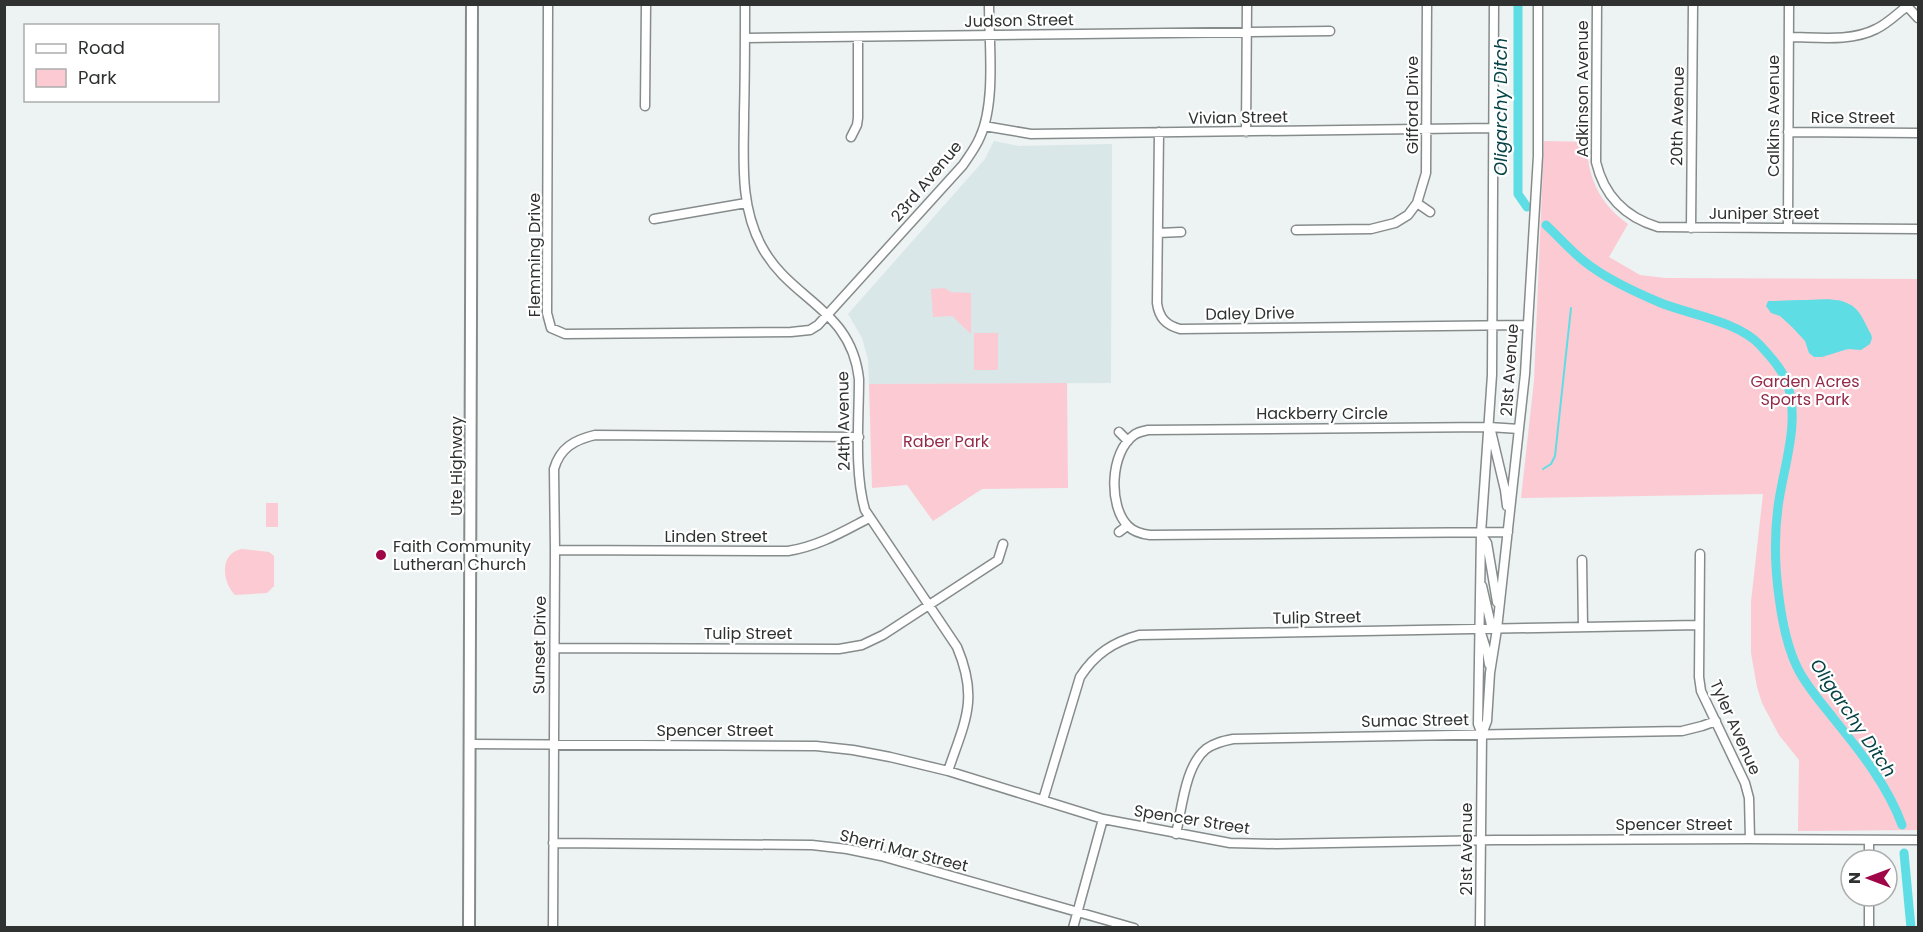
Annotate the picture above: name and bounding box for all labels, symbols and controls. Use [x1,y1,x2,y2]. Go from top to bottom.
street label: Judson Street [964,8,1074,33]
street label: Adkinson Avenue [1571,20,1594,158]
legend [24,24,219,102]
text: Road [78,35,125,60]
water label: Oligarchy Ditch [1488,38,1513,176]
street label: Calkins Avenue [1762,55,1785,177]
street label: Gifford Drive [1401,56,1424,154]
text: Park [78,65,117,90]
street label: 20th Avenue [1665,66,1690,166]
street label: Vivian Street [1188,105,1288,130]
street label: Rice Street [1811,106,1895,129]
street label: 23rd Avenue [886,136,967,227]
street label: Flemming Drive [523,193,546,317]
street label: Juniper Street [1709,202,1820,225]
street label: Daley Drive [1205,301,1295,326]
street label: 21st Avenue [1495,323,1524,417]
park label: Garden Acres Sports Park [1750,370,1860,411]
street label: 24th Avenue [831,371,856,471]
street label: Hackberry Circle [1256,402,1388,425]
street label: Ute Highway [445,416,468,516]
park label: Raber Park [903,430,990,453]
street label: Linden Street [664,525,768,548]
place label: Faith Community Lutheran Church [393,535,531,576]
marker: Faith Community Lutheran Church [374,548,388,562]
street label: Sunset Drive [527,596,552,694]
street label: Tulip Street [1272,605,1362,630]
street label: Tulip Street [704,622,793,645]
water label: Oligarchy Ditch [1804,653,1902,782]
street label: Tyler Avenue [1704,676,1767,778]
street label: Sumac Street [1361,708,1469,733]
street label: Spencer Street [656,719,774,742]
street label: Spencer Street [1132,799,1252,840]
street label: 21st Avenue [1455,803,1478,895]
street label: Spencer Street [1615,813,1733,836]
street label: Sherri Mar Street [837,823,971,878]
north arrow [1839,848,1899,908]
text: N [1843,872,1866,884]

